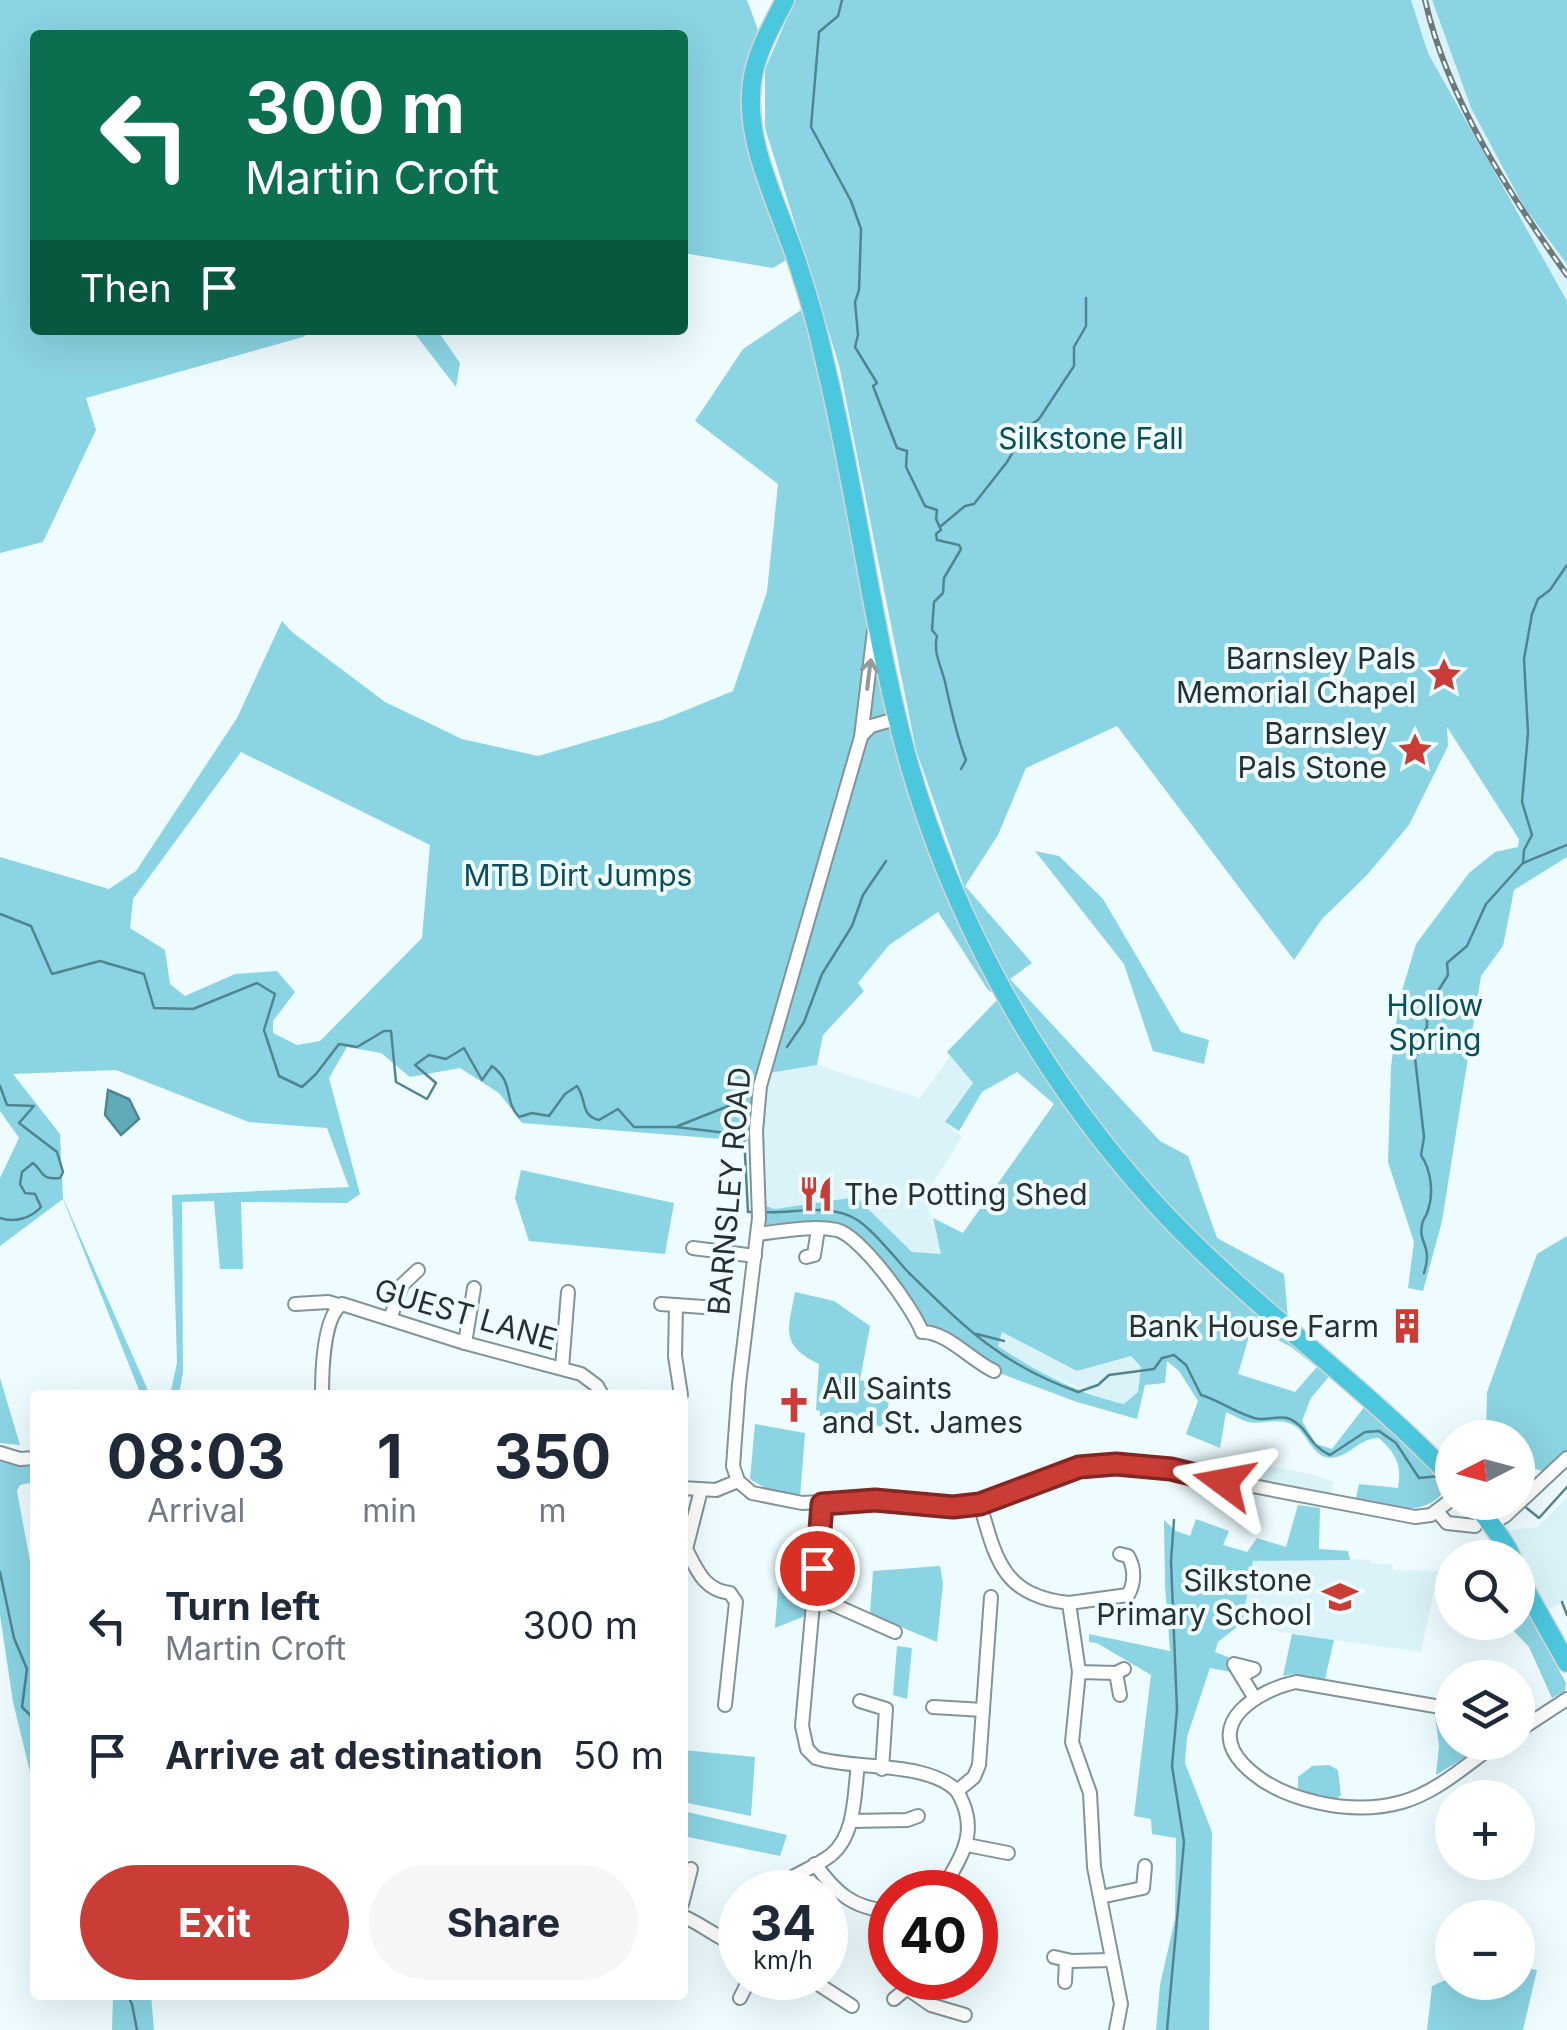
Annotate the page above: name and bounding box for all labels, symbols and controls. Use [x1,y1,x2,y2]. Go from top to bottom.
text: 300 m [245,65,465,150]
icon: left [80,70,210,200]
text: Martin Croft [245,150,499,205]
icon: arrive [192,260,247,315]
text: Then [80,265,172,311]
park label: Silkstone Fall [998,420,1184,456]
place label: Barnsley Pals Memorial Chapel [1176,640,1416,710]
place icon: Barnsley Pals Memorial Chapel [1425,656,1463,694]
one-way arrow [860,659,879,691]
place label: Barnsley Pals Stone [1237,715,1387,785]
place icon: Barnsley Pals Stone [1396,731,1434,769]
park label: MTB Dirt Jumps [464,857,692,893]
park label: Hollow Spring [1387,987,1483,1057]
street label: BARNSLEY ROAD [700,1065,758,1317]
restaurant icon: The Potting Shed [797,1175,835,1213]
place label: The Potting Shed [844,1176,1088,1212]
street label: GUEST LANE [371,1271,561,1357]
building icon: Bank House Farm [1388,1307,1426,1345]
place label: Bank House Farm [1128,1308,1379,1344]
place label: All Saints and St. James [822,1370,1023,1440]
church icon: All Saints and St. James [775,1386,813,1424]
text: 08:03 [107,1420,286,1492]
text: 1 [377,1420,403,1492]
text: 350 [494,1420,611,1492]
north arrow [1435,1420,1535,1520]
map controls [1435,1420,1535,2000]
position arrow [1172,1430,1276,1534]
text: Arrival [147,1491,245,1530]
text: min [362,1491,417,1530]
text: m [538,1491,566,1530]
pin [775,1526,860,1611]
button: search [1435,1540,1535,1640]
icon: arrive [790,1541,845,1596]
place label: Silkstone Primary School [1096,1562,1312,1632]
school or university icon: Silkstone Primary School [1321,1578,1359,1616]
text: Turn left [165,1583,320,1629]
icon: left [80,1598,135,1653]
text: 300 m [523,1602,638,1648]
text: Martin Croft [165,1629,346,1668]
button: layers [1435,1660,1535,1760]
icon: arrive [80,1728,135,1783]
text: Arrive at destination [165,1732,543,1778]
text: 50 m [573,1732,664,1778]
button: + [1435,1780,1535,1880]
button: Exit [80,1865,349,1980]
button: Share [369,1865,638,1980]
speed limit sign: 40 [868,1870,998,2000]
text: 34 [750,1893,816,1953]
button: − [1435,1900,1535,2000]
text: km/h [753,1945,813,1975]

